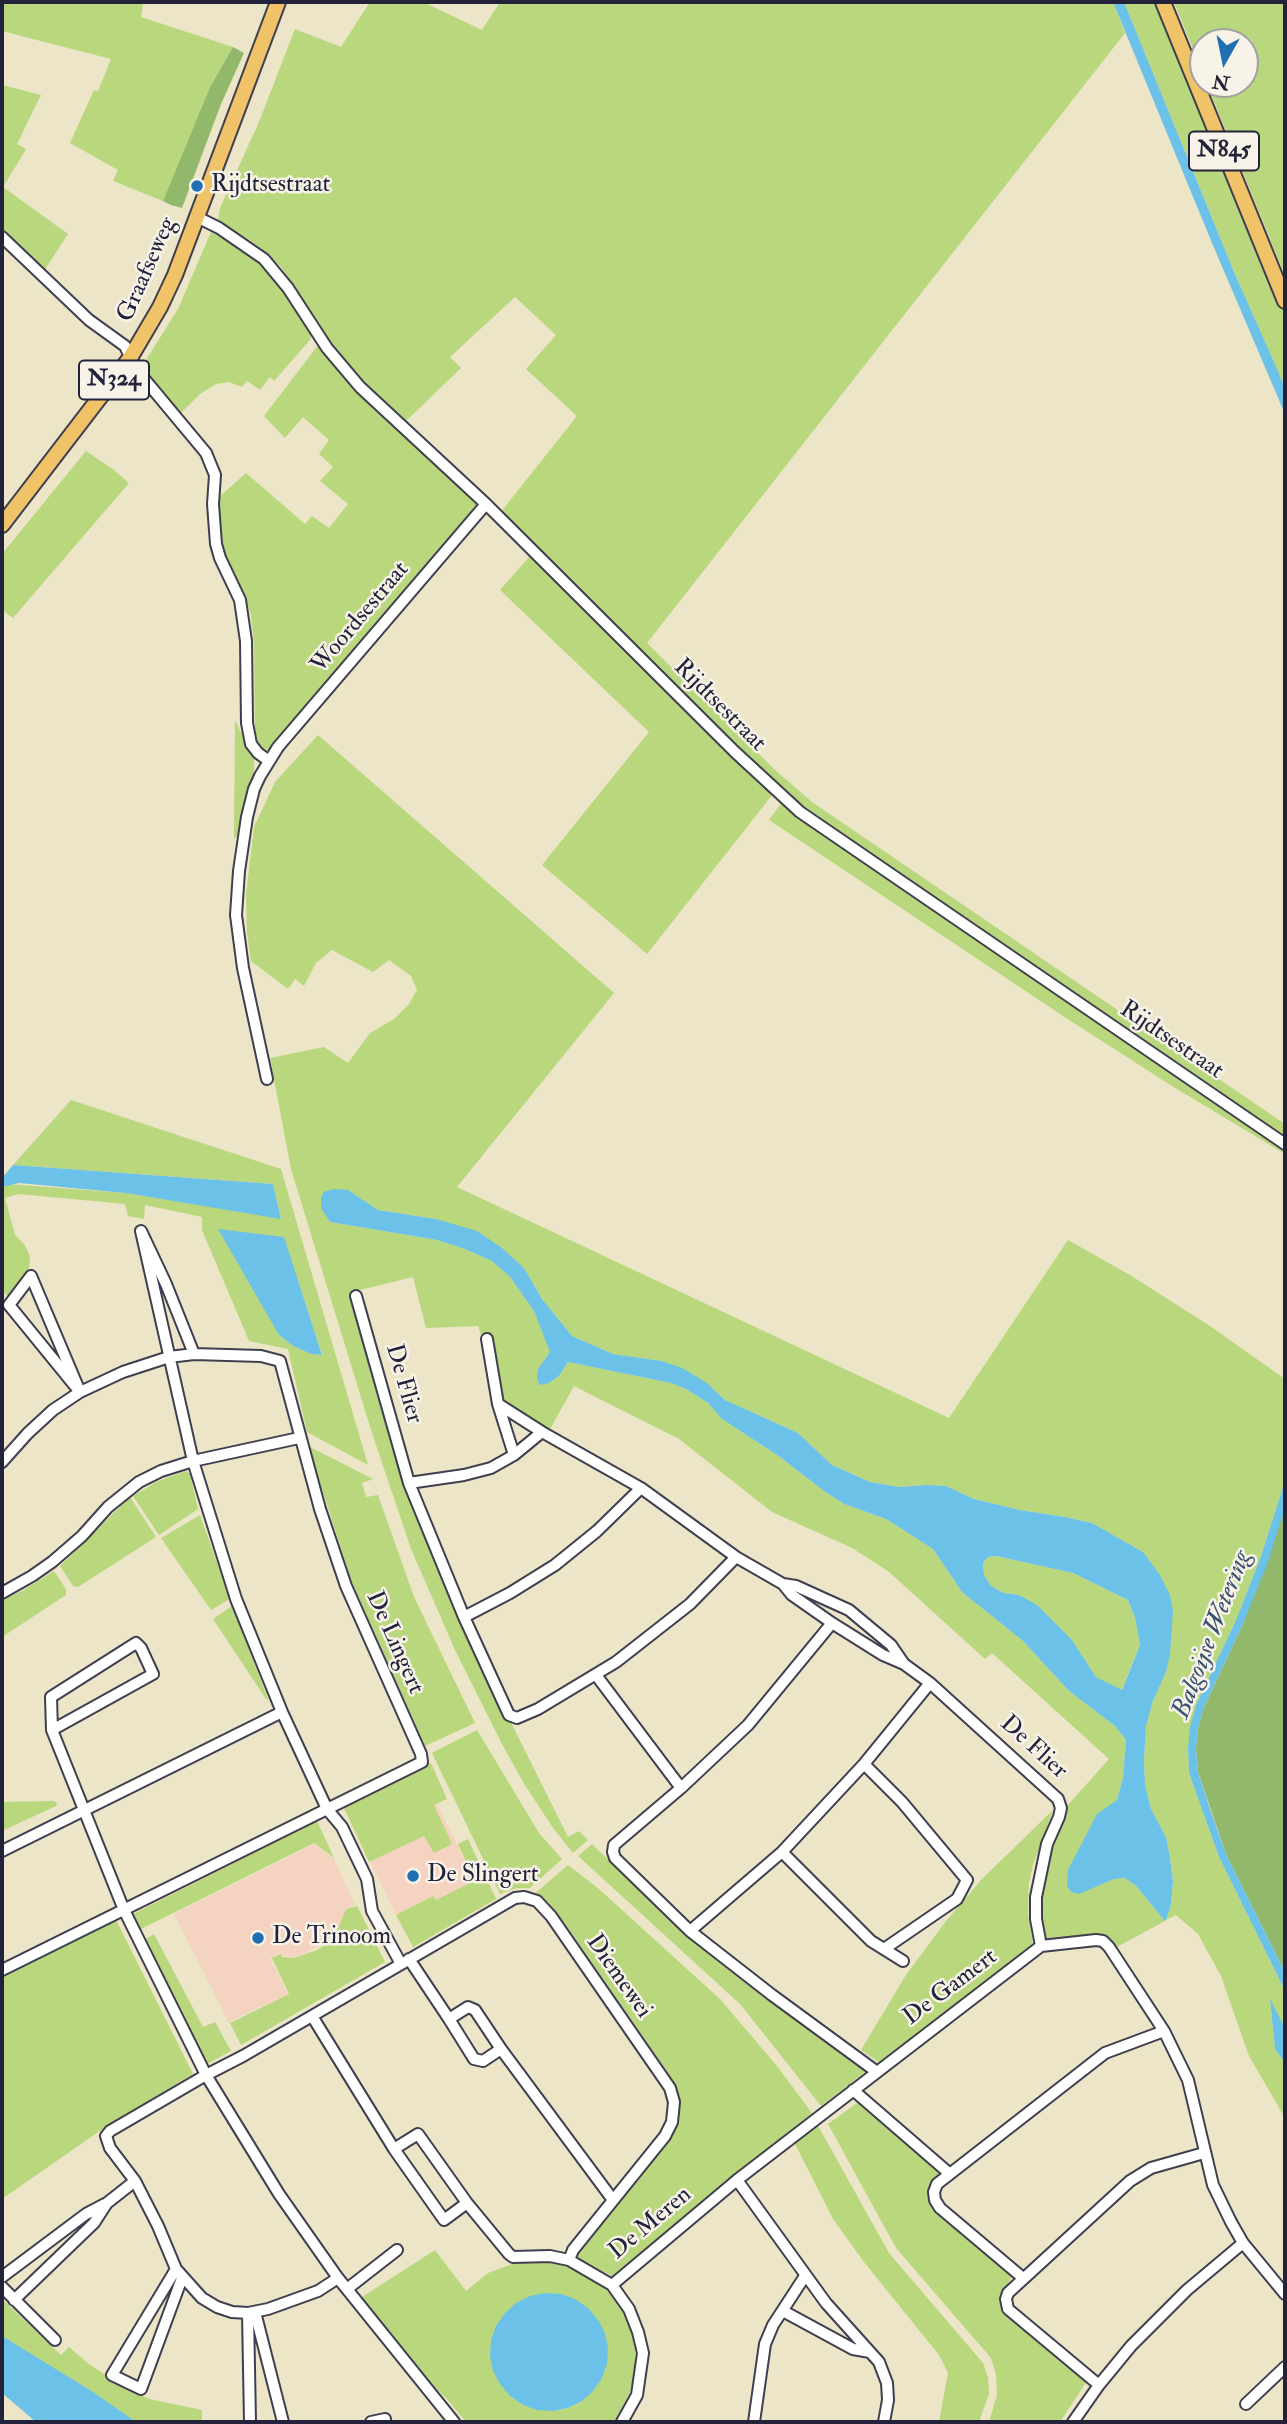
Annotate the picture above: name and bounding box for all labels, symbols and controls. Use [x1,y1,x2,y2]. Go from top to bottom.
north arrow [1189,28,1259,98]
text: N [1211,69,1231,95]
road number: N845 [1189,132,1259,170]
place label: Rijdtsestraat [211,172,330,200]
marker: Rijdtsestraat [189,178,205,194]
street label: Graafseweg [112,213,184,327]
road number: N324 [79,360,149,400]
street label: Woordsestraat [306,556,416,680]
street label: Rijdtsestraat [667,654,771,758]
street label: Rijdtsestraat [1113,996,1229,1086]
street label: De Flier [378,1341,428,1427]
water label: Balgoijse Wetering [1167,1547,1259,1723]
street label: De Lingert [359,1587,429,1699]
street label: De Flier [993,1710,1073,1786]
place label: De Slingert [427,1862,538,1890]
marker: De Slingert [405,1868,421,1884]
place label: De Trinoom [272,1924,391,1952]
marker: De Trinoom [250,1930,266,1946]
street label: Diemewei [579,1930,657,2024]
street label: De Gamert [898,1943,1004,2033]
street label: De Meren [604,2181,698,2267]

